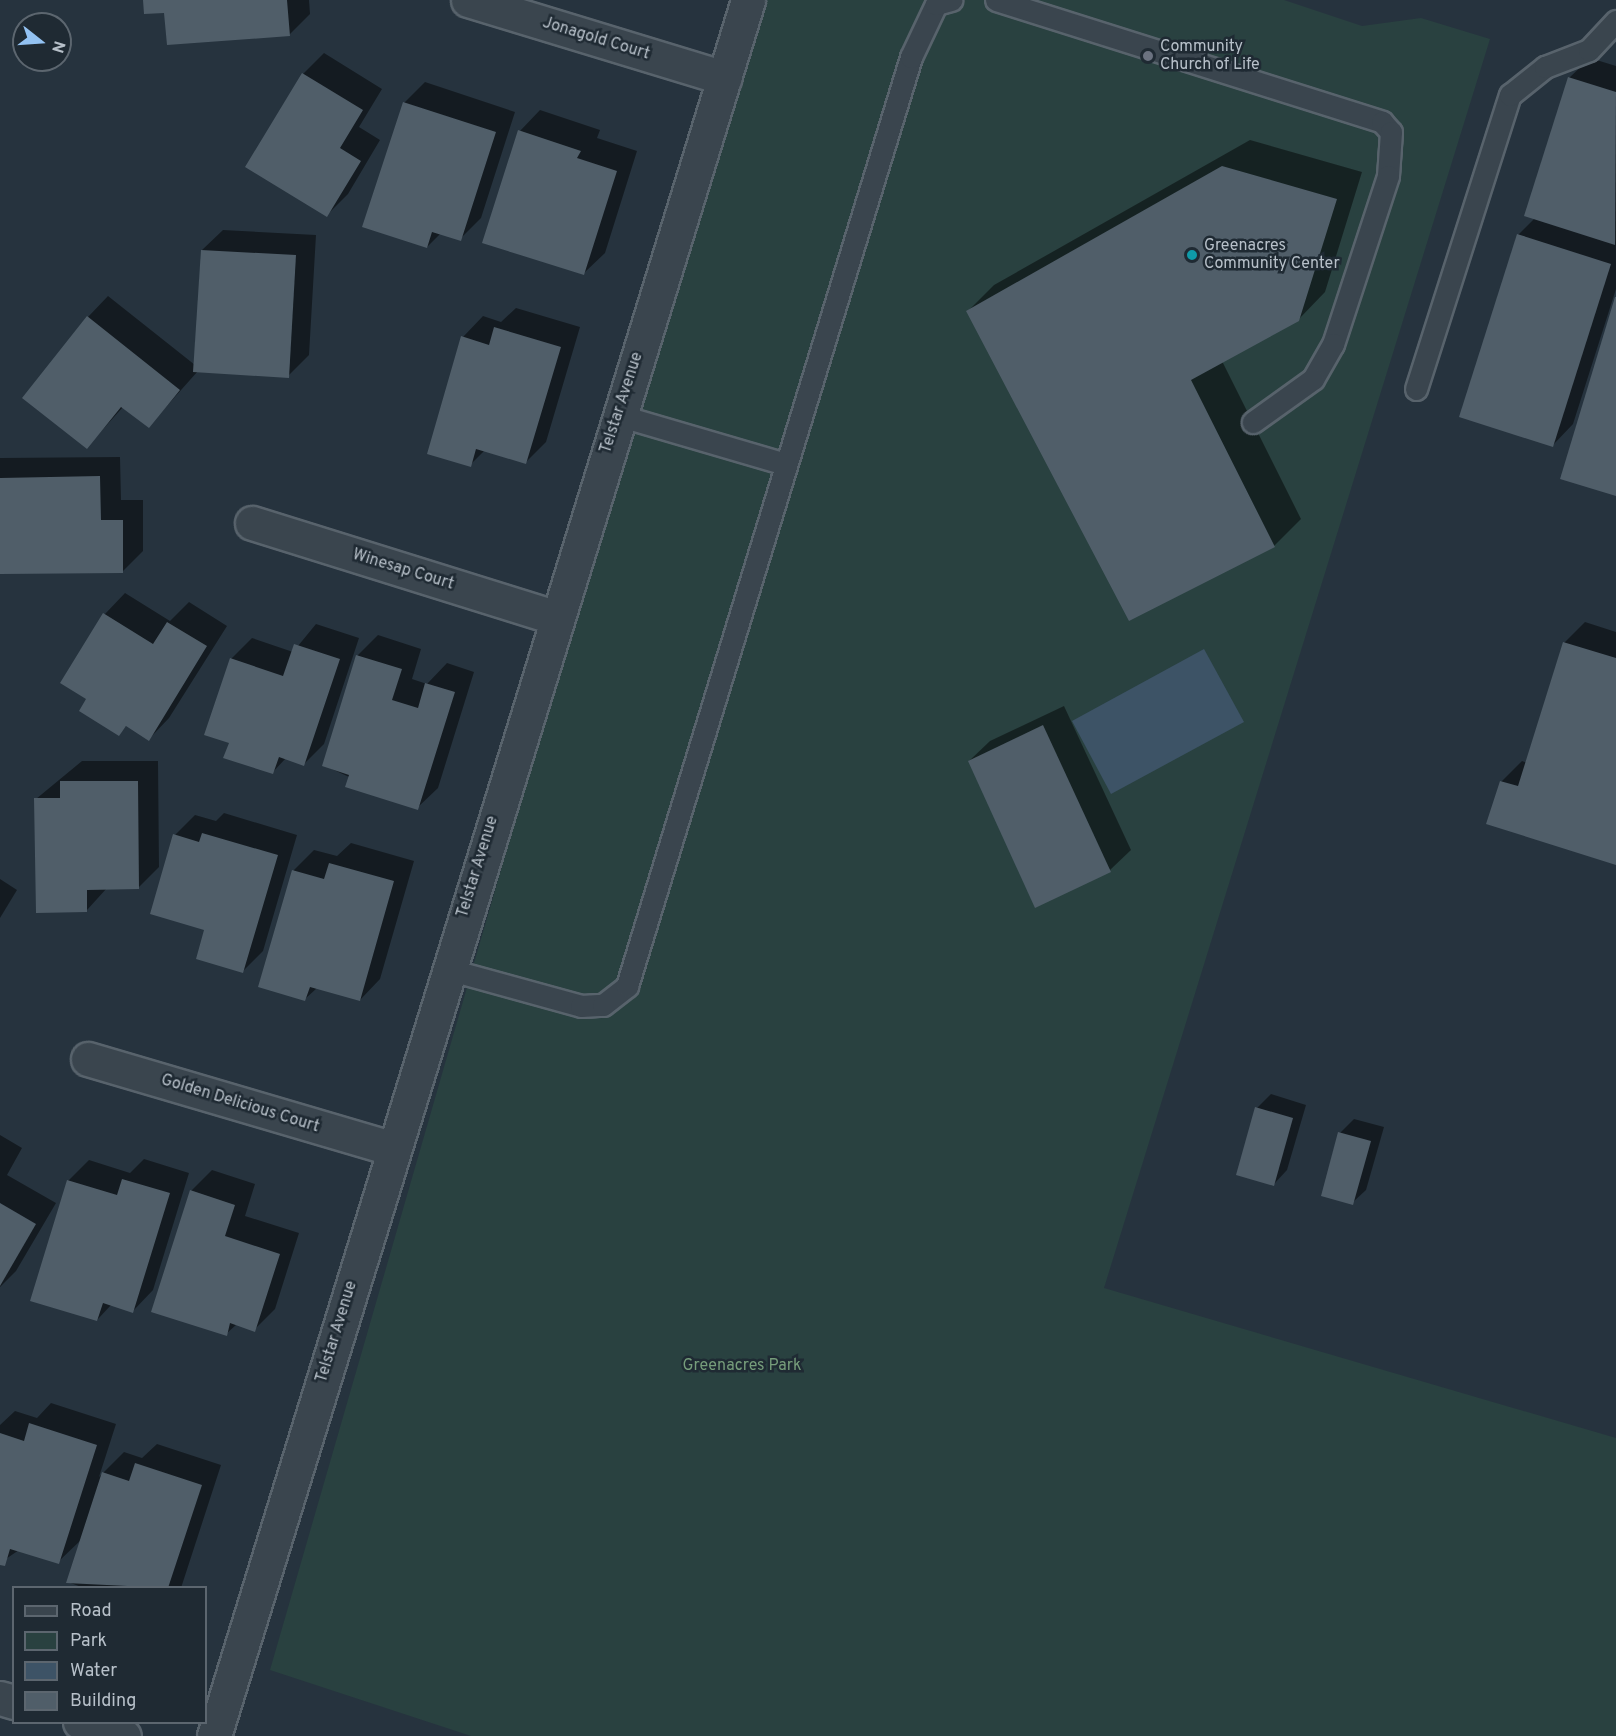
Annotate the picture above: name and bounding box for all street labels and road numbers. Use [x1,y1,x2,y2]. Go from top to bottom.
street label: Jonagold Court [540,14,652,64]
street label: Telstar Avenue [596,350,648,456]
street label: Winesap Court [350,545,456,595]
street label: Telstar Avenue [453,814,503,920]
street label: Golden Delicious Court [159,1071,321,1137]
street label: Telstar Avenue [312,1279,362,1385]

